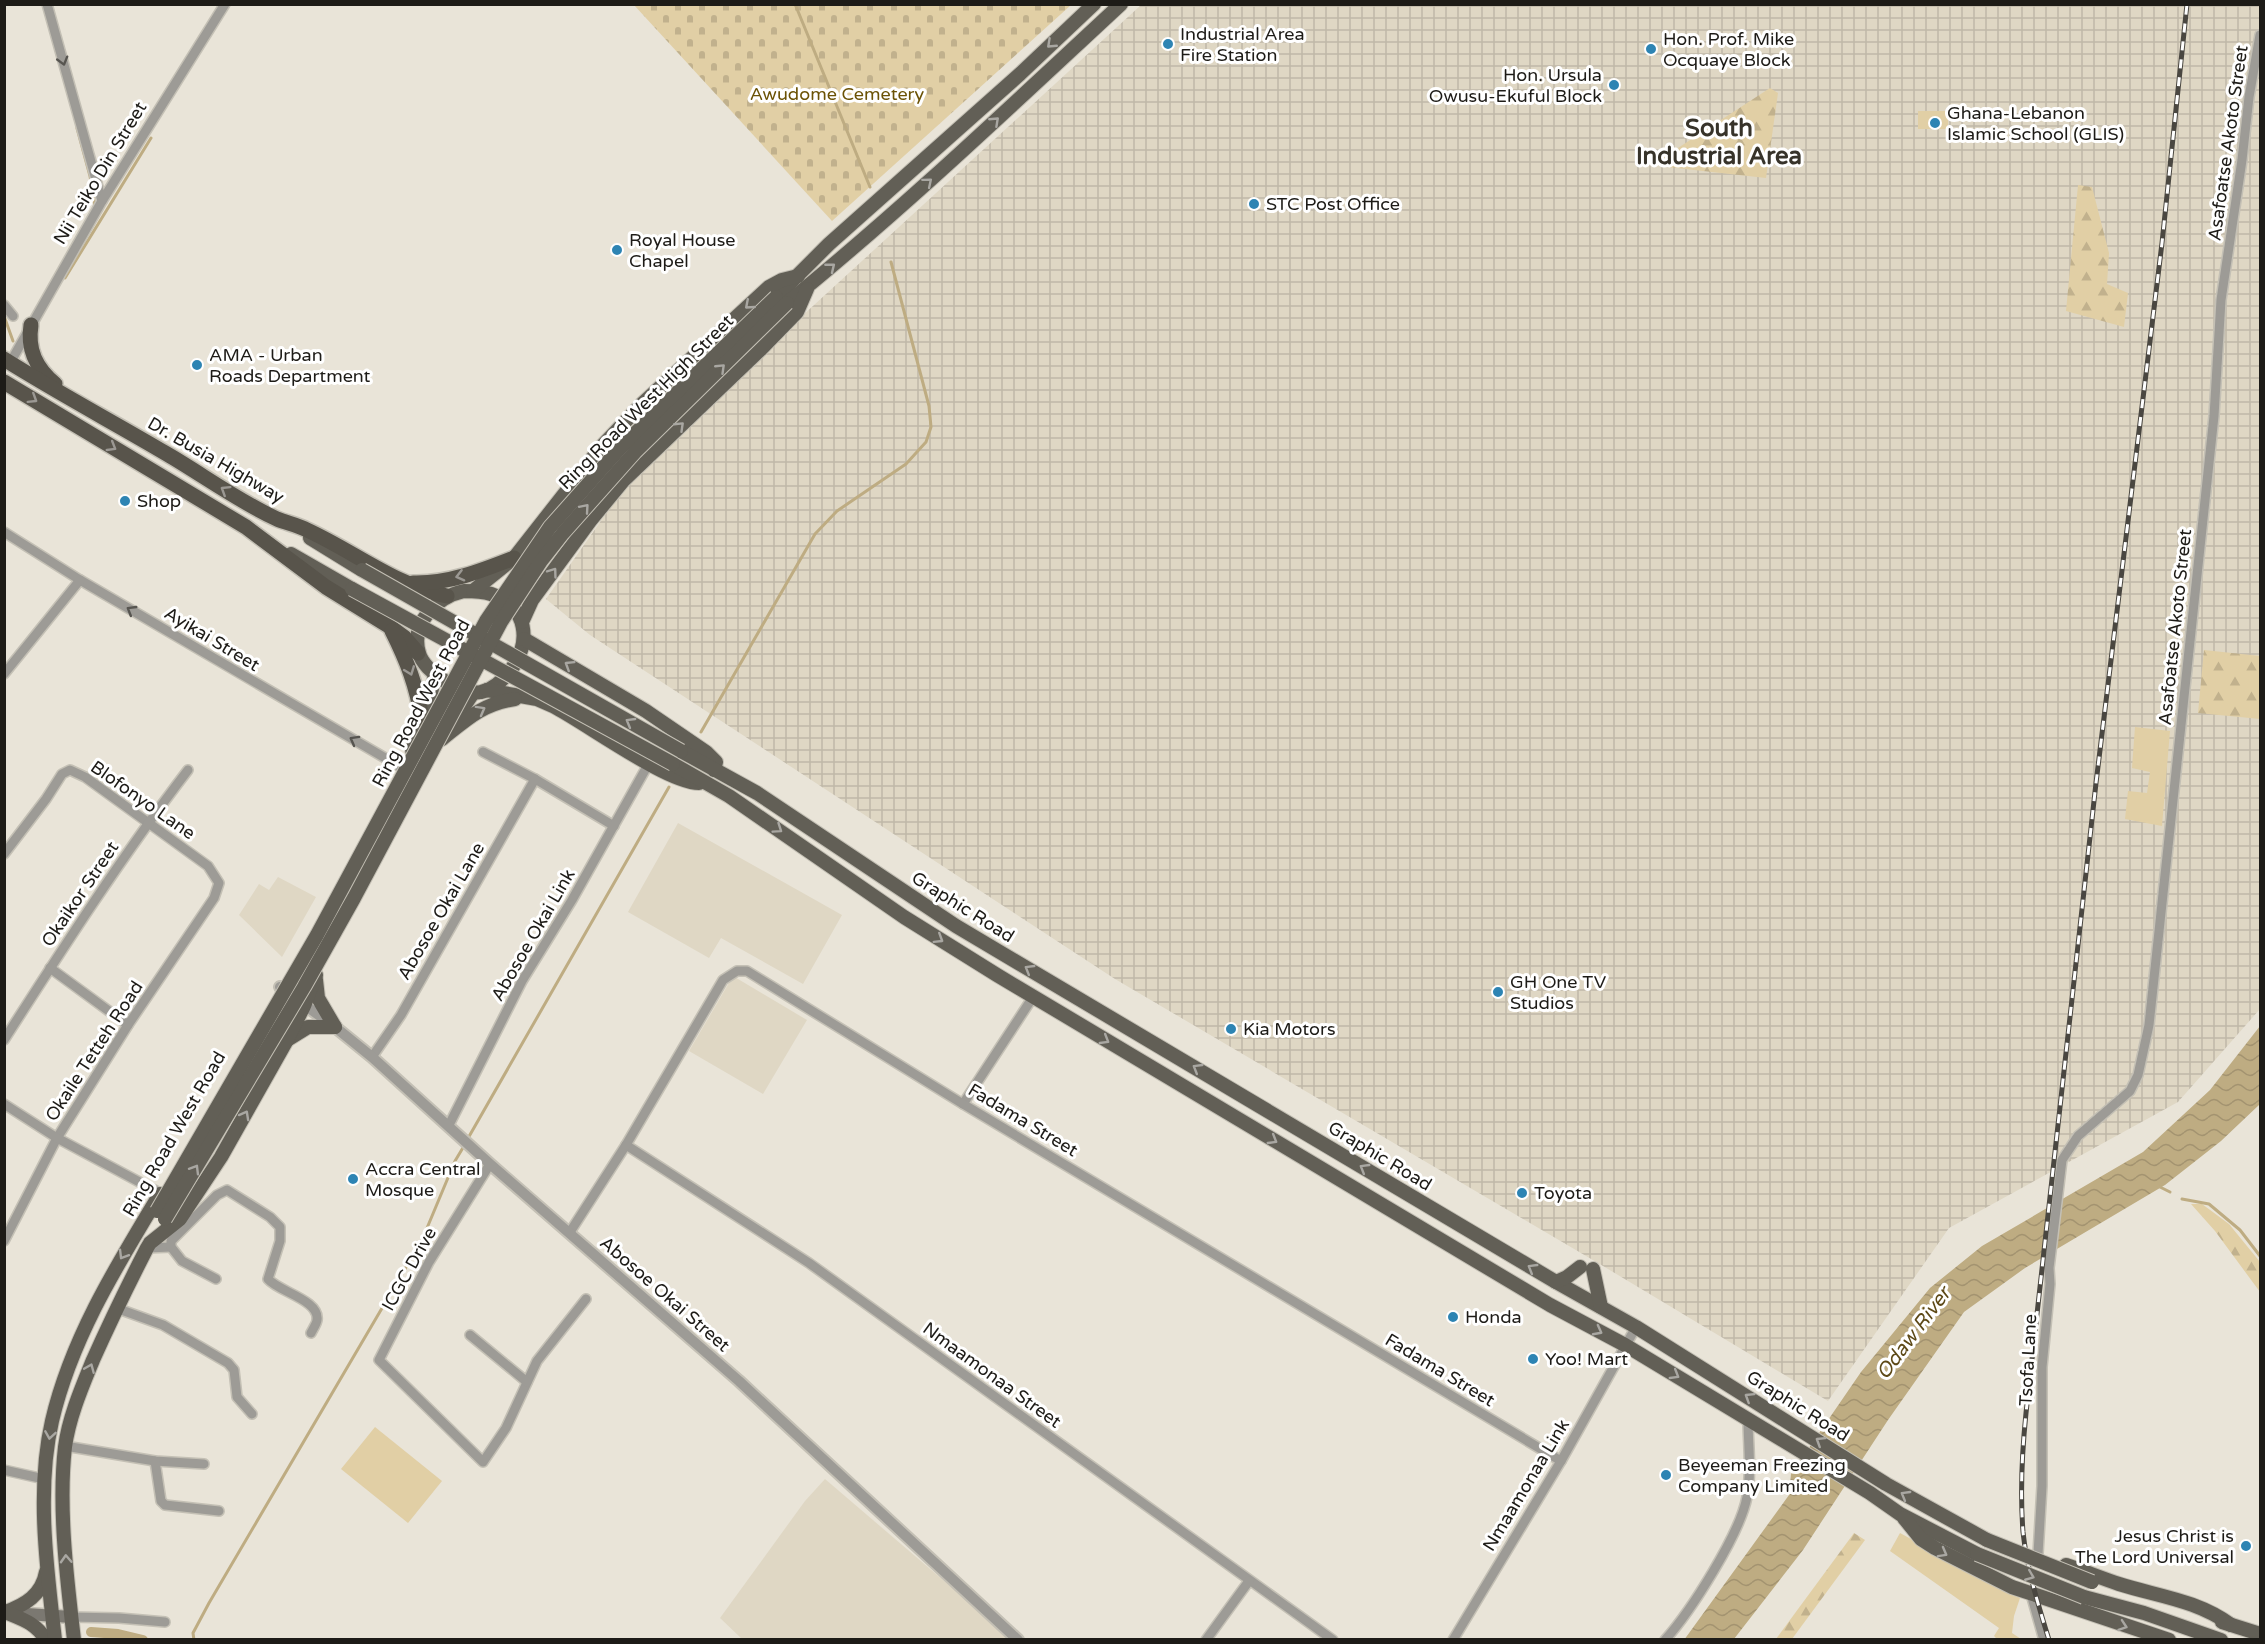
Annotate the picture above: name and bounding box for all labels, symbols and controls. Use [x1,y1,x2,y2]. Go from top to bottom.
place label: Industrial Area Fire Station [1180,23,1305,66]
place label: Hon. Prof. Mike Ocquaye Block [1663,28,1794,71]
one-way arrow [1047,37,1058,48]
marker: Industrial Area Fire Station [1161,37,1175,51]
marker: Hon. Prof. Mike Ocquaye Block [1644,42,1658,56]
street label: Asafoatse Akoto Street [2203,44,2253,242]
one-way arrow [55,56,68,66]
place label: Hon. Ursula Owusu-Ekuful Block [1429,64,1602,107]
marker: Hon. Ursula Owusu-Ekuful Block [1607,78,1621,92]
park label: Awudome Cemetery [750,83,924,105]
street label: Nii Teiko Din Street [49,98,151,248]
place label: Ghana-Lebanon Islamic School (GLIS) [1947,102,2124,145]
district label: South Industrial Area [1636,114,1802,171]
marker: Ghana-Lebanon Islamic School (GLIS) [1928,116,1942,130]
one-way arrow [988,117,999,128]
one-way arrow [921,178,932,189]
place label: STC Post Office [1266,193,1400,215]
marker: STC Post Office [1247,197,1261,211]
place label: Royal House Chapel [629,229,736,272]
marker: Royal House Chapel [610,243,624,257]
one-way arrow [825,263,836,274]
one-way arrow [745,298,756,309]
street label: Ring Road West High Street [554,310,738,494]
place label: AMA - Urban Roads Department [209,344,371,387]
marker: AMA - Urban Roads Department [190,358,204,372]
one-way arrow [714,364,724,375]
one-way arrow [27,392,37,404]
street label: Dr. Busia Highway [144,412,289,508]
one-way arrow [674,422,684,433]
one-way arrow [106,439,116,451]
one-way arrow [221,486,232,497]
place label: Shop [137,490,181,512]
marker: Shop [118,494,132,508]
one-way arrow [578,504,589,515]
street label: Asafoatse Akoto Street [2154,528,2196,726]
one-way arrow [545,568,556,579]
one-way arrow [455,569,465,582]
street label: Ayikai Street [160,602,264,676]
one-way arrow [127,606,137,617]
street label: Ring Road West Road [367,615,475,791]
one-way arrow [565,661,576,672]
one-way arrow [403,666,416,676]
one-way arrow [475,706,485,717]
one-way arrow [626,718,636,729]
one-way arrow [350,736,360,747]
street label: Blofonyo Lane [86,756,200,844]
one-way arrow [771,821,782,832]
street label: Okaikor Street [37,837,123,951]
street label: Abosoe Okai Lane [393,838,489,984]
street label: Abosoe Okai Link [486,865,580,1005]
street label: Graphic Road [908,867,1018,947]
one-way arrow [933,931,943,943]
one-way arrow [1025,965,1035,977]
place label: GH One TV Studios [1510,971,1607,1014]
street label: Okaile Tetteh Road [40,977,148,1125]
marker: GH One TV Studios [1491,985,1505,999]
place label: Kia Motors [1243,1018,1336,1040]
marker: Kia Motors [1224,1022,1238,1036]
one-way arrow [1099,1033,1109,1045]
street label: Ring Road West Road [118,1047,230,1221]
one-way arrow [1193,1064,1203,1076]
street label: Fadama Street [964,1079,1082,1161]
one-way arrow [237,1111,249,1121]
street label: Graphic Road [1324,1116,1436,1196]
one-way arrow [1267,1133,1277,1144]
place label: Accra Central Mosque [365,1158,481,1201]
one-way arrow [1360,1164,1370,1175]
one-way arrow [188,1165,200,1175]
marker: Accra Central Mosque [346,1172,360,1186]
place label: Toyota [1534,1182,1592,1204]
marker: Toyota [1515,1186,1529,1200]
street label: ICGC Drive [377,1223,441,1315]
street label: Abosoe Okai Street [596,1232,735,1356]
one-way arrow [119,1249,131,1260]
one-way arrow [1528,1263,1538,1275]
water label: Odaw River [1871,1281,1958,1384]
place label: Honda [1465,1306,1522,1328]
marker: Honda [1446,1310,1460,1324]
street label: Tsofa Lane [2015,1313,2041,1407]
street label: Nmaamonaa Street [918,1317,1066,1433]
one-way arrow [1592,1324,1602,1335]
street label: Fadama Street [1381,1329,1499,1411]
place label: Yoo! Mart [1545,1348,1628,1370]
marker: Yoo! Mart [1526,1352,1540,1366]
one-way arrow [83,1363,95,1374]
street label: Graphic Road [1743,1366,1853,1446]
one-way arrow [1669,1368,1679,1380]
one-way arrow [1745,1392,1755,1404]
street label: Nmaamonaa Link [1478,1415,1574,1555]
one-way arrow [44,1430,56,1440]
one-way arrow [1816,1437,1827,1448]
place label: Beyeeman Freezing Company Limited [1678,1454,1846,1497]
marker: Beyeeman Freezing Company Limited [1659,1468,1673,1482]
one-way arrow [1901,1491,1911,1502]
place label: Jesus Christ is The Lord Universal [2075,1525,2234,1568]
marker: Jesus Christ is The Lord Universal [2239,1539,2253,1553]
one-way arrow [1937,1546,1947,1557]
one-way arrow [60,1554,73,1563]
one-way arrow [2024,1569,2035,1581]
one-way arrow [2117,1618,2128,1631]

